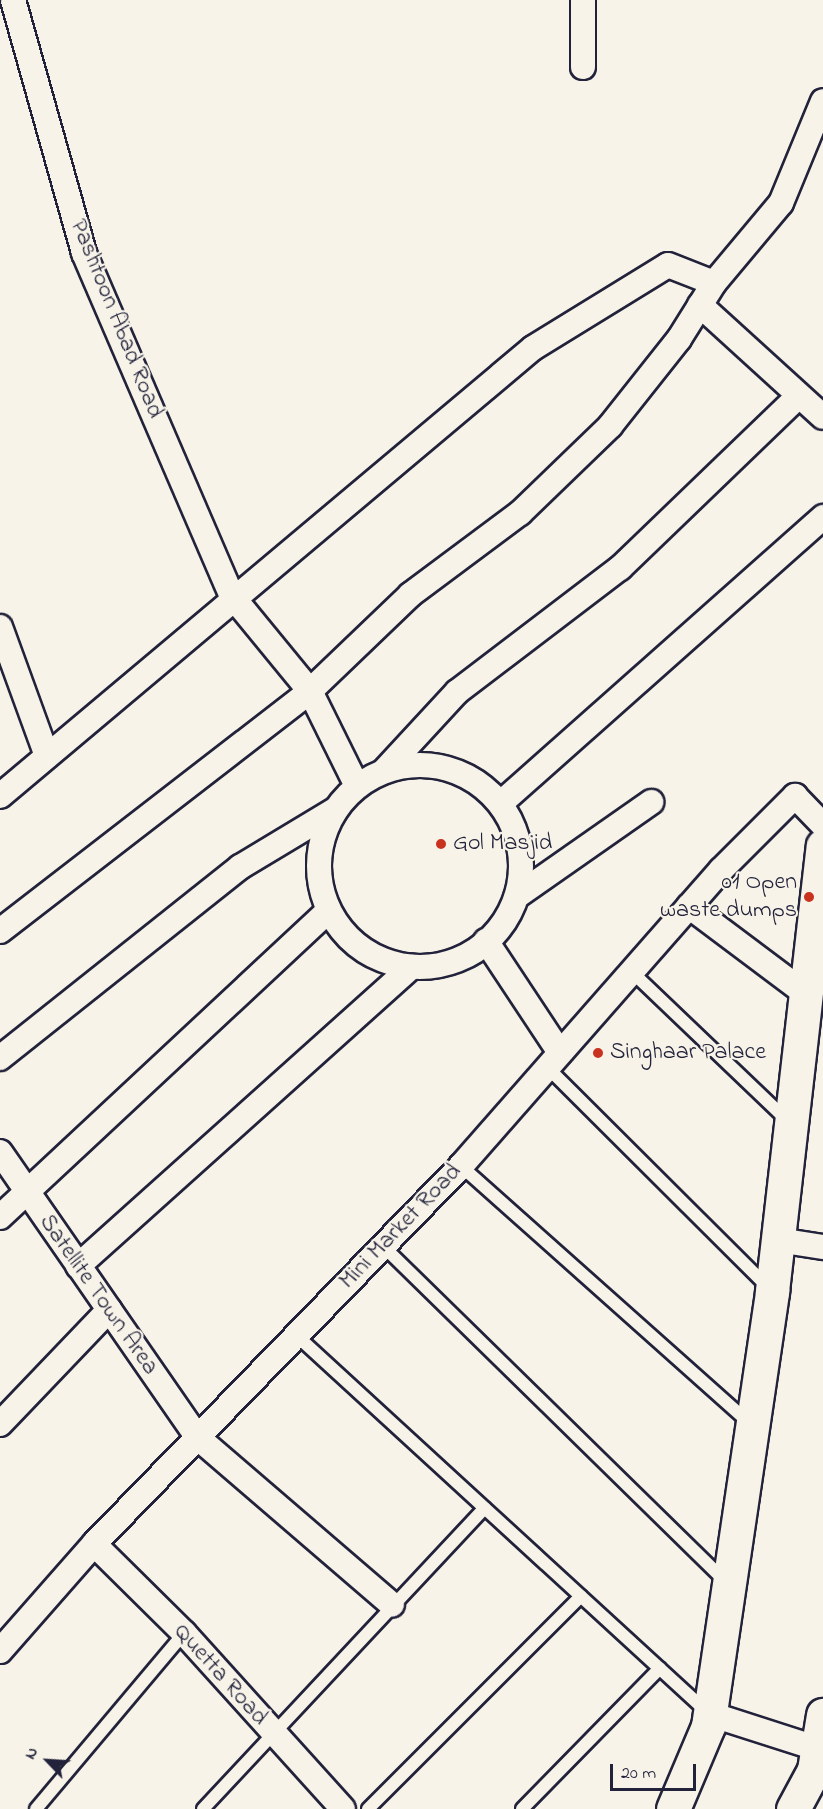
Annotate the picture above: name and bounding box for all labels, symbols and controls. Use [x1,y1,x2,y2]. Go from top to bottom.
street label: Pashtoon Abad Road [63,215,169,423]
place label: Gol Masjid [453,830,552,858]
marker: Gol Masjid [434,837,448,851]
place label: 01 Open waste dumps [660,869,797,925]
marker: 01 Open waste dumps [802,890,816,904]
place label: Singhaar Palace [610,1039,766,1067]
marker: Singhaar Palace [591,1046,605,1060]
street label: Mini Market Road [334,1158,468,1296]
street label: Satellite Town Area [32,1209,164,1381]
street label: Quetta Road [167,1618,273,1732]
north arrow [18,1731,78,1791]
text: N [19,1743,45,1763]
scale bar [613,1752,698,1790]
text: 20 m [621,1761,656,1787]

